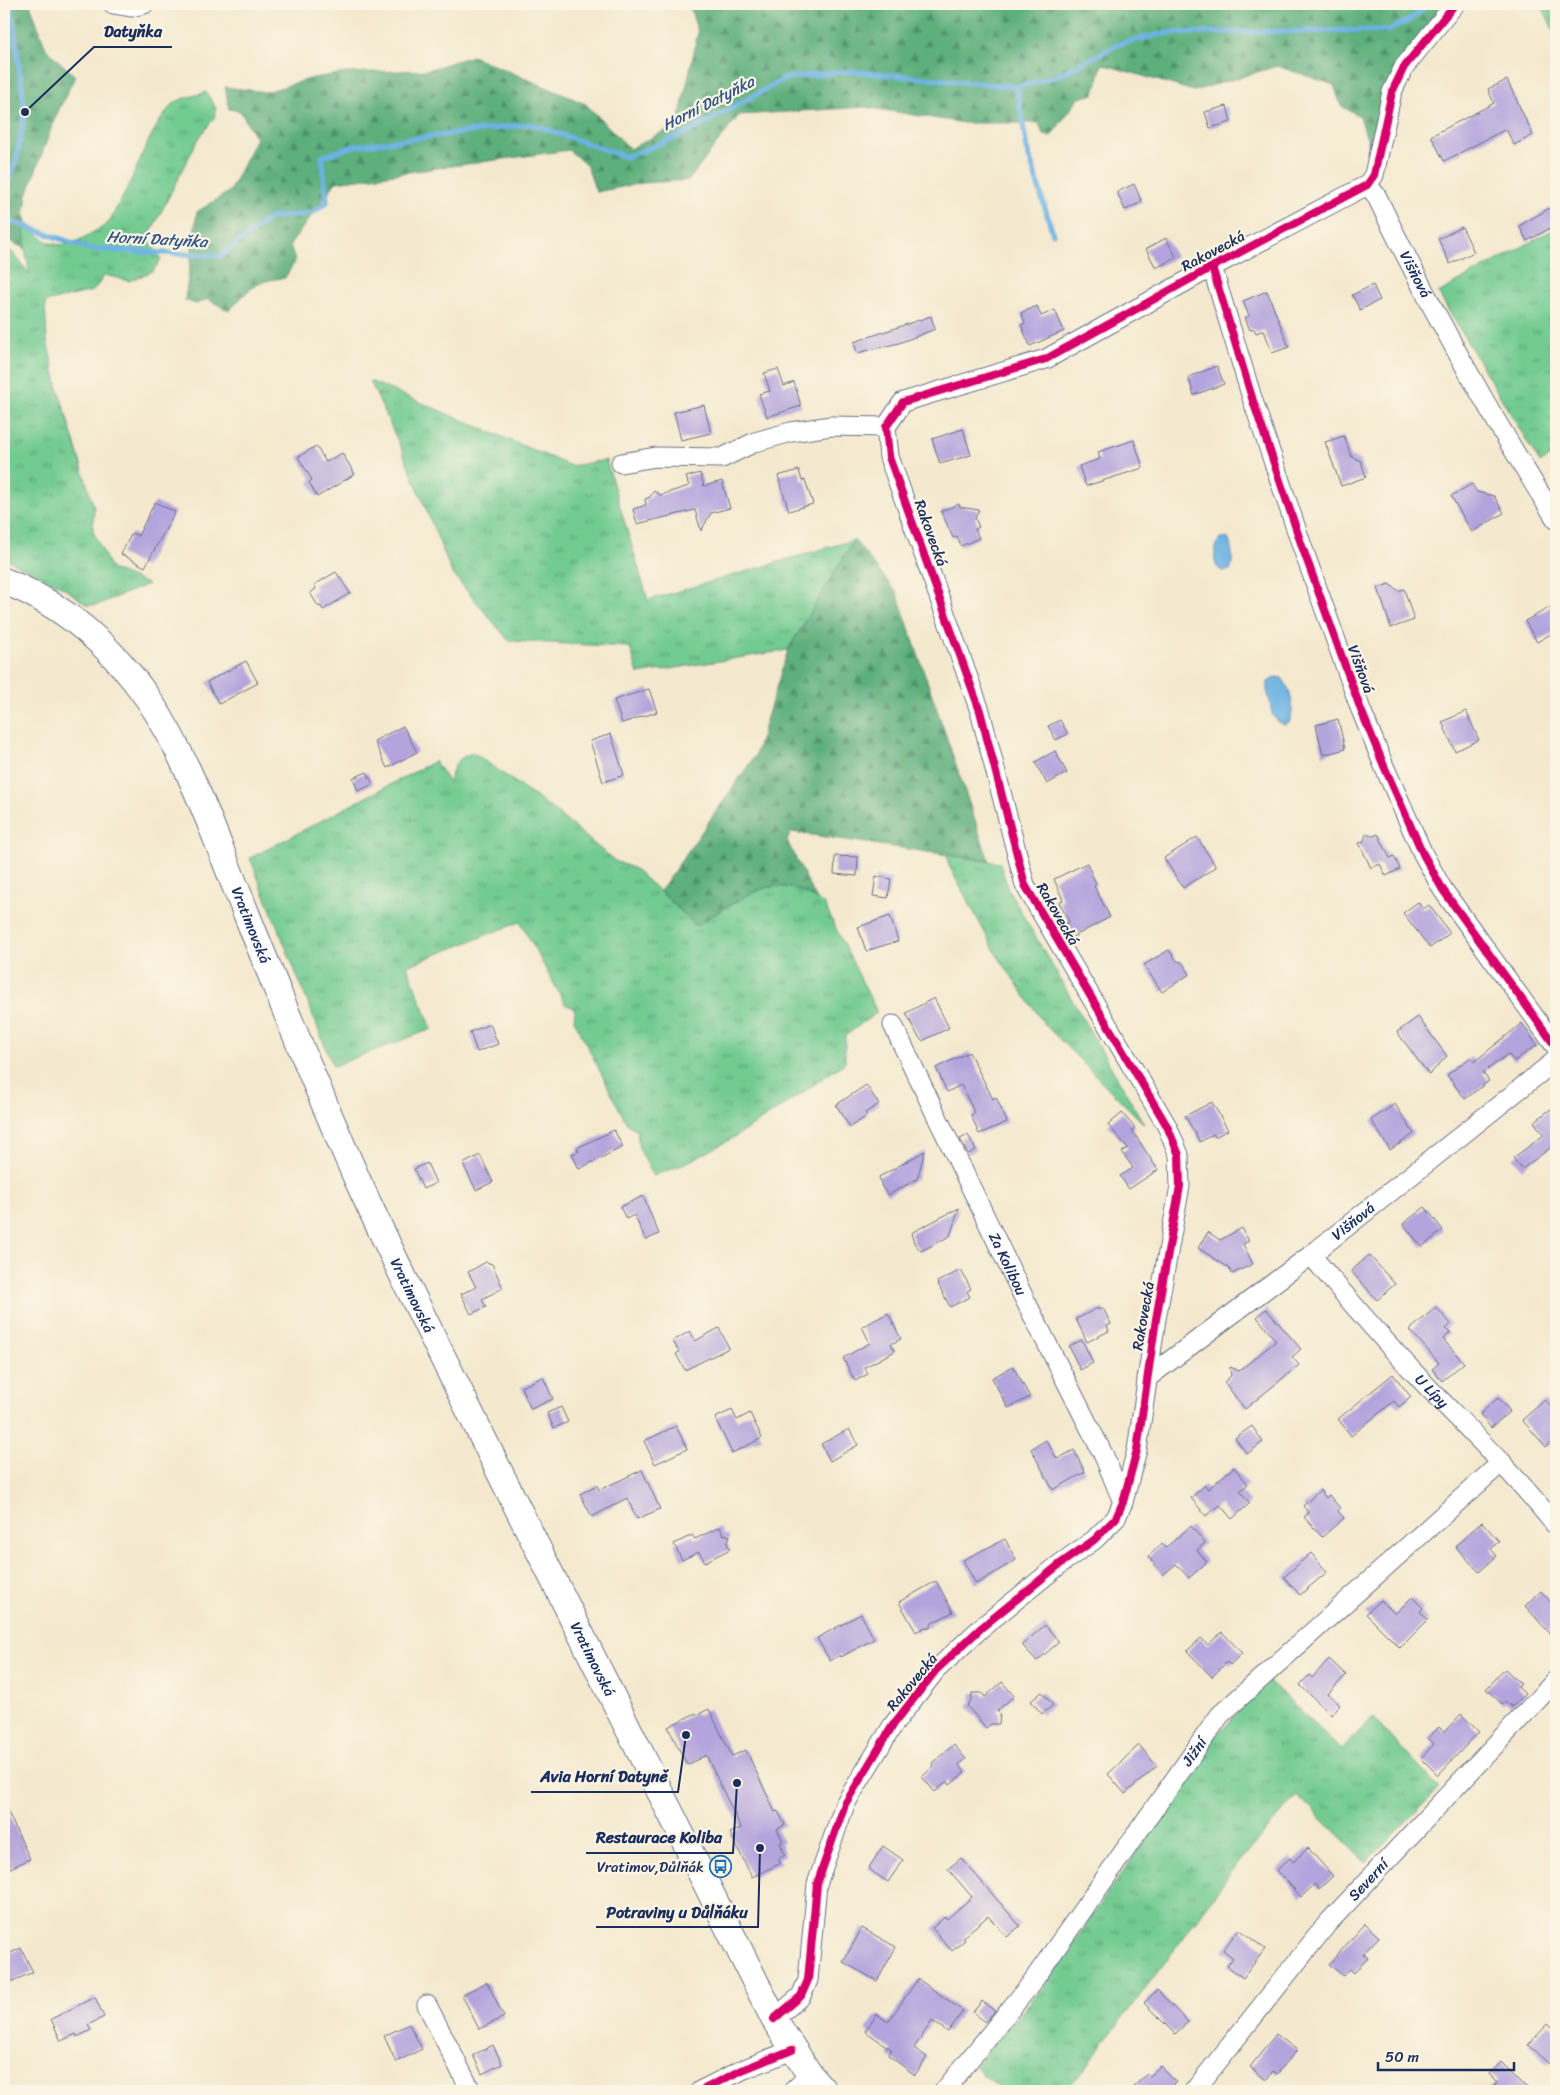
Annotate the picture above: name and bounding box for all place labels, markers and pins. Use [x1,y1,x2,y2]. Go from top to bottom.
callout: Datyňka [94,16,172,47]
callout: Avia Horní Datyně [531,1761,678,1792]
callout: Restaurace Koliba [586,1822,733,1853]
place label: Vratimov,Důlňák [597,1854,704,1880]
bus stop icon: Vratimov,Důlňák [708,1855,732,1879]
callout: Potraviny u Důlňáku [596,1896,758,1927]

